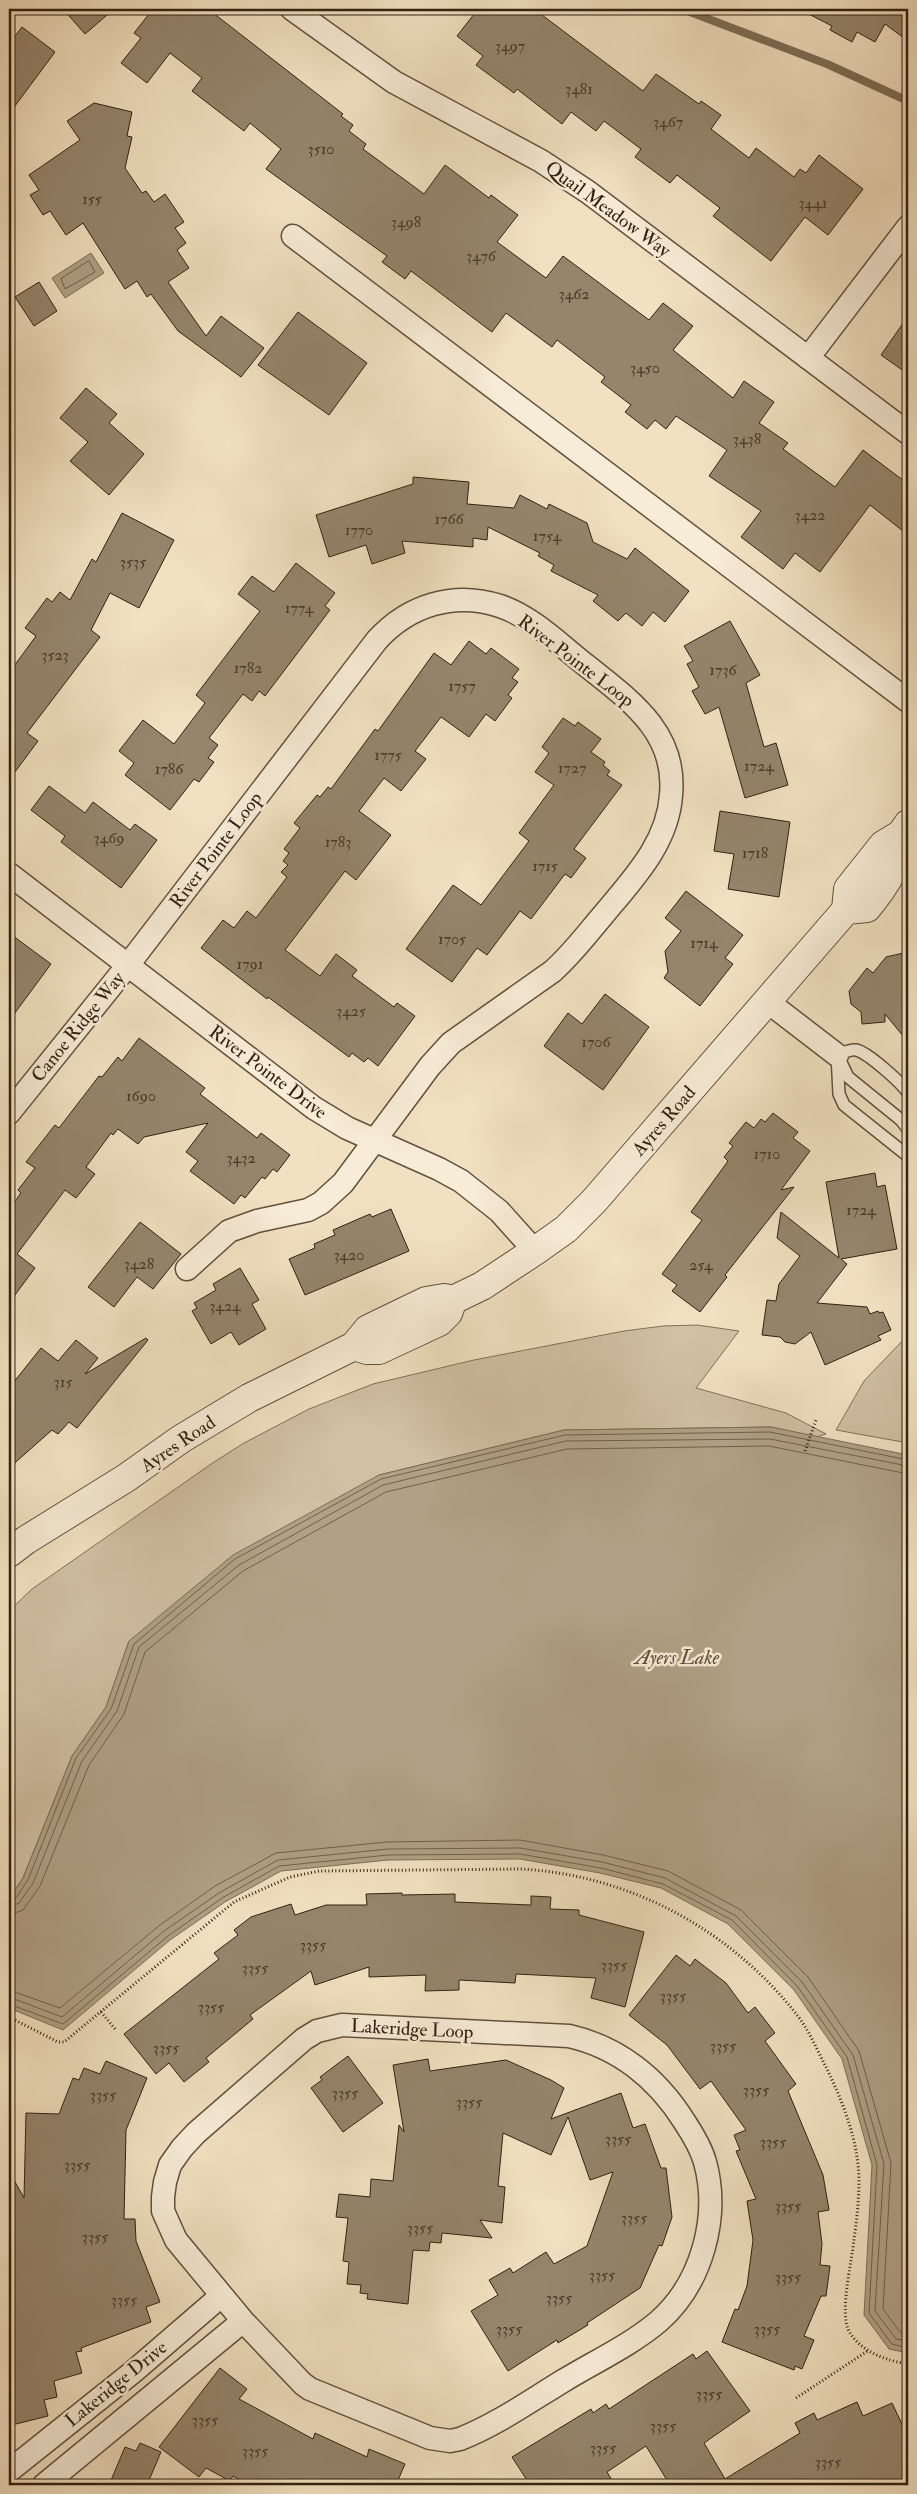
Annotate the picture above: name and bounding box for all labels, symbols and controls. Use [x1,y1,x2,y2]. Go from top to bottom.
house number: 3497 [495,36,526,56]
house number: 3481 [565,79,593,99]
house number: 3467 [653,112,684,132]
house number: 3510 [308,139,335,159]
street label: Quail Meadow Way [541,155,676,263]
house number: 155 [82,189,102,209]
house number: 3441 [798,193,828,213]
house number: 3498 [391,212,422,232]
house number: 3476 [466,246,497,266]
house number: 3462 [559,284,589,304]
house number: 3450 [630,358,660,378]
house number: 3438 [733,429,762,449]
house number: 3422 [795,505,825,525]
house number: 1766 [434,509,465,529]
house number: 1770 [345,520,373,540]
house number: 1754 [533,526,563,546]
house number: 3535 [120,552,146,572]
house number: 1774 [285,598,315,618]
street label: River Pointe Loop [512,609,639,713]
house number: 3523 [41,645,69,665]
house number: 1782 [234,658,262,678]
house number: 1736 [709,660,738,680]
house number: 1757 [448,676,476,696]
house number: 1775 [374,745,402,765]
house number: 1724 [744,756,775,776]
house number: 1727 [558,758,587,778]
house number: 1786 [155,759,184,779]
street label: River Pointe Loop [164,787,268,914]
house number: 3469 [94,828,124,848]
house number: 1783 [325,832,351,852]
house number: 1718 [742,843,769,863]
house number: 1715 [532,856,558,876]
house number: 1705 [438,929,466,949]
house number: 1714 [690,933,719,953]
house number: 1791 [237,954,263,974]
street label: Canoe Ridge Way [26,966,130,1087]
house number: 3425 [336,1001,366,1021]
street label: River Pointe Drive [204,1020,332,1124]
house number: 1706 [581,1032,612,1052]
street label: Ayres Road [626,1080,701,1162]
house number: 1690 [126,1086,156,1106]
house number: 1710 [754,1144,780,1164]
house number: 3432 [227,1148,255,1168]
house number: 1724 [846,1200,877,1220]
house number: 3420 [333,1245,365,1265]
house number: 3428 [124,1254,155,1274]
house number: 254 [689,1255,714,1275]
house number: 3424 [209,1296,242,1316]
house number: 315 [54,1372,72,1392]
street label: Ayres Road [135,1410,221,1478]
water label: Ayers Lake [633,1645,720,1670]
house number: 3355 [300,1935,326,1955]
house number: 3355 [601,1955,627,1975]
house number: 3355 [242,1958,268,1978]
house number: 3355 [660,1986,686,2006]
house number: 3355 [198,1997,224,2017]
street label: Lakeridge Loop [350,2014,474,2045]
house number: 3355 [710,2036,736,2056]
house number: 3355 [153,2038,179,2058]
house number: 3355 [743,2080,769,2100]
house number: 3355 [332,2083,358,2103]
house number: 3355 [90,2085,116,2105]
house number: 3355 [456,2092,482,2112]
house number: 3355 [605,2129,631,2149]
house number: 3355 [760,2132,786,2152]
house number: 3355 [64,2155,90,2175]
house number: 3355 [775,2196,801,2216]
house number: 3355 [621,2208,647,2228]
house number: 3355 [407,2218,433,2238]
house number: 3355 [82,2227,108,2247]
house number: 3355 [589,2265,615,2285]
house number: 3355 [775,2267,801,2287]
house number: 3355 [546,2288,572,2308]
house number: 3355 [111,2290,137,2310]
house number: 3355 [496,2319,522,2339]
house number: 3355 [754,2319,780,2339]
street label: Lakeridge Drive [60,2335,172,2433]
house number: 3355 [696,2384,722,2404]
house number: 3355 [192,2410,218,2430]
house number: 3355 [650,2416,676,2436]
house number: 3355 [590,2438,616,2458]
house number: 3355 [242,2441,268,2461]
house number: 3355 [815,2452,841,2472]

